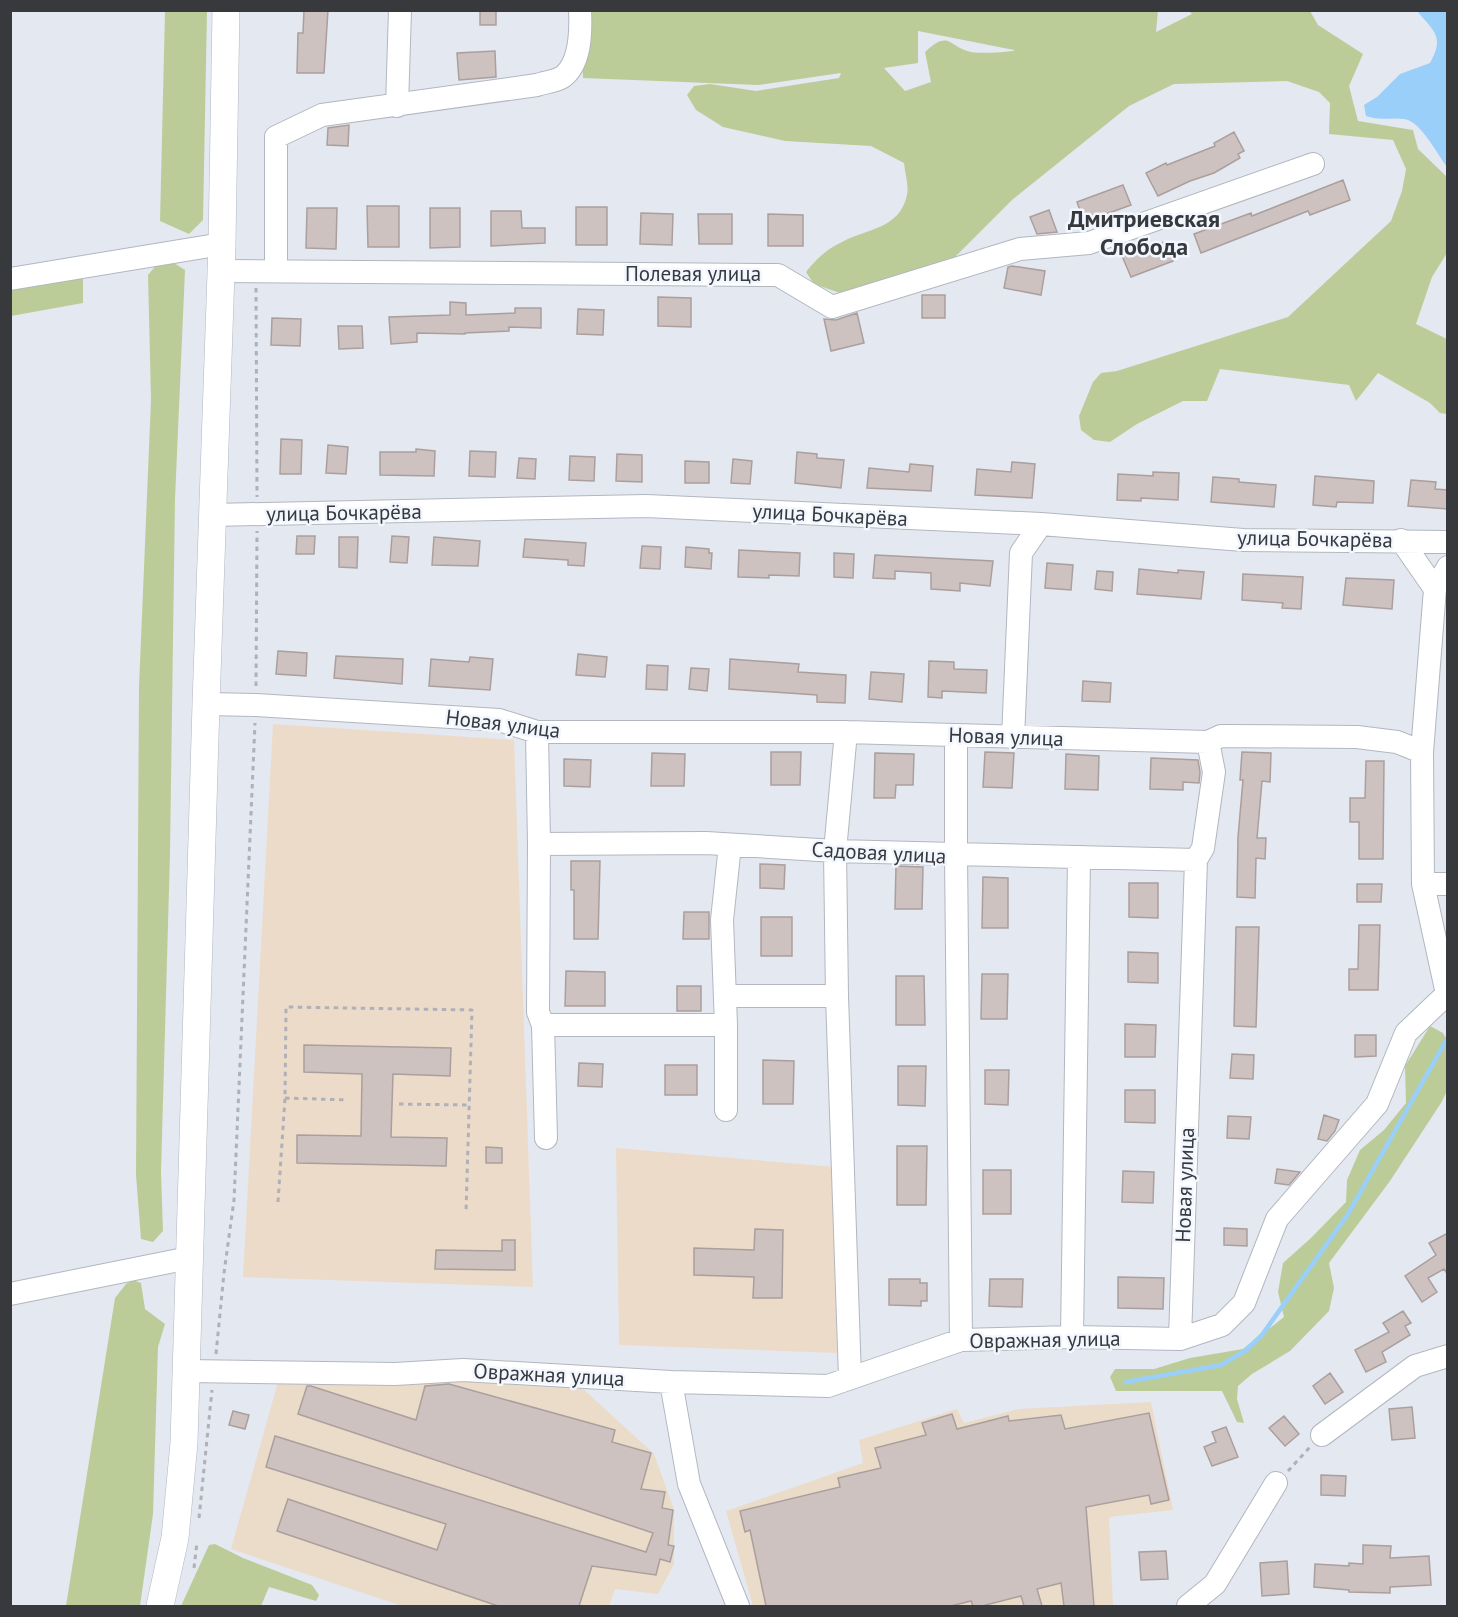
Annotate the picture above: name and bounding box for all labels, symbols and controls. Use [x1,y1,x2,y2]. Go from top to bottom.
district label: Дмитриевская Слобода [1068,203,1220,262]
street label: Полевая улица [625,260,761,287]
street label: улица Бочкарёва [752,497,908,532]
street label: улица Бочкарёва [266,498,422,527]
street label: улица Бочкарёва [1237,524,1393,553]
street label: Новая улица [444,703,562,744]
street label: Новая улица [948,721,1064,752]
street label: Садовая улица [811,835,947,870]
street label: Новая улица [1169,1127,1200,1243]
street label: Овражная улица [969,1325,1121,1354]
street label: Овражная улица [473,1357,625,1392]

